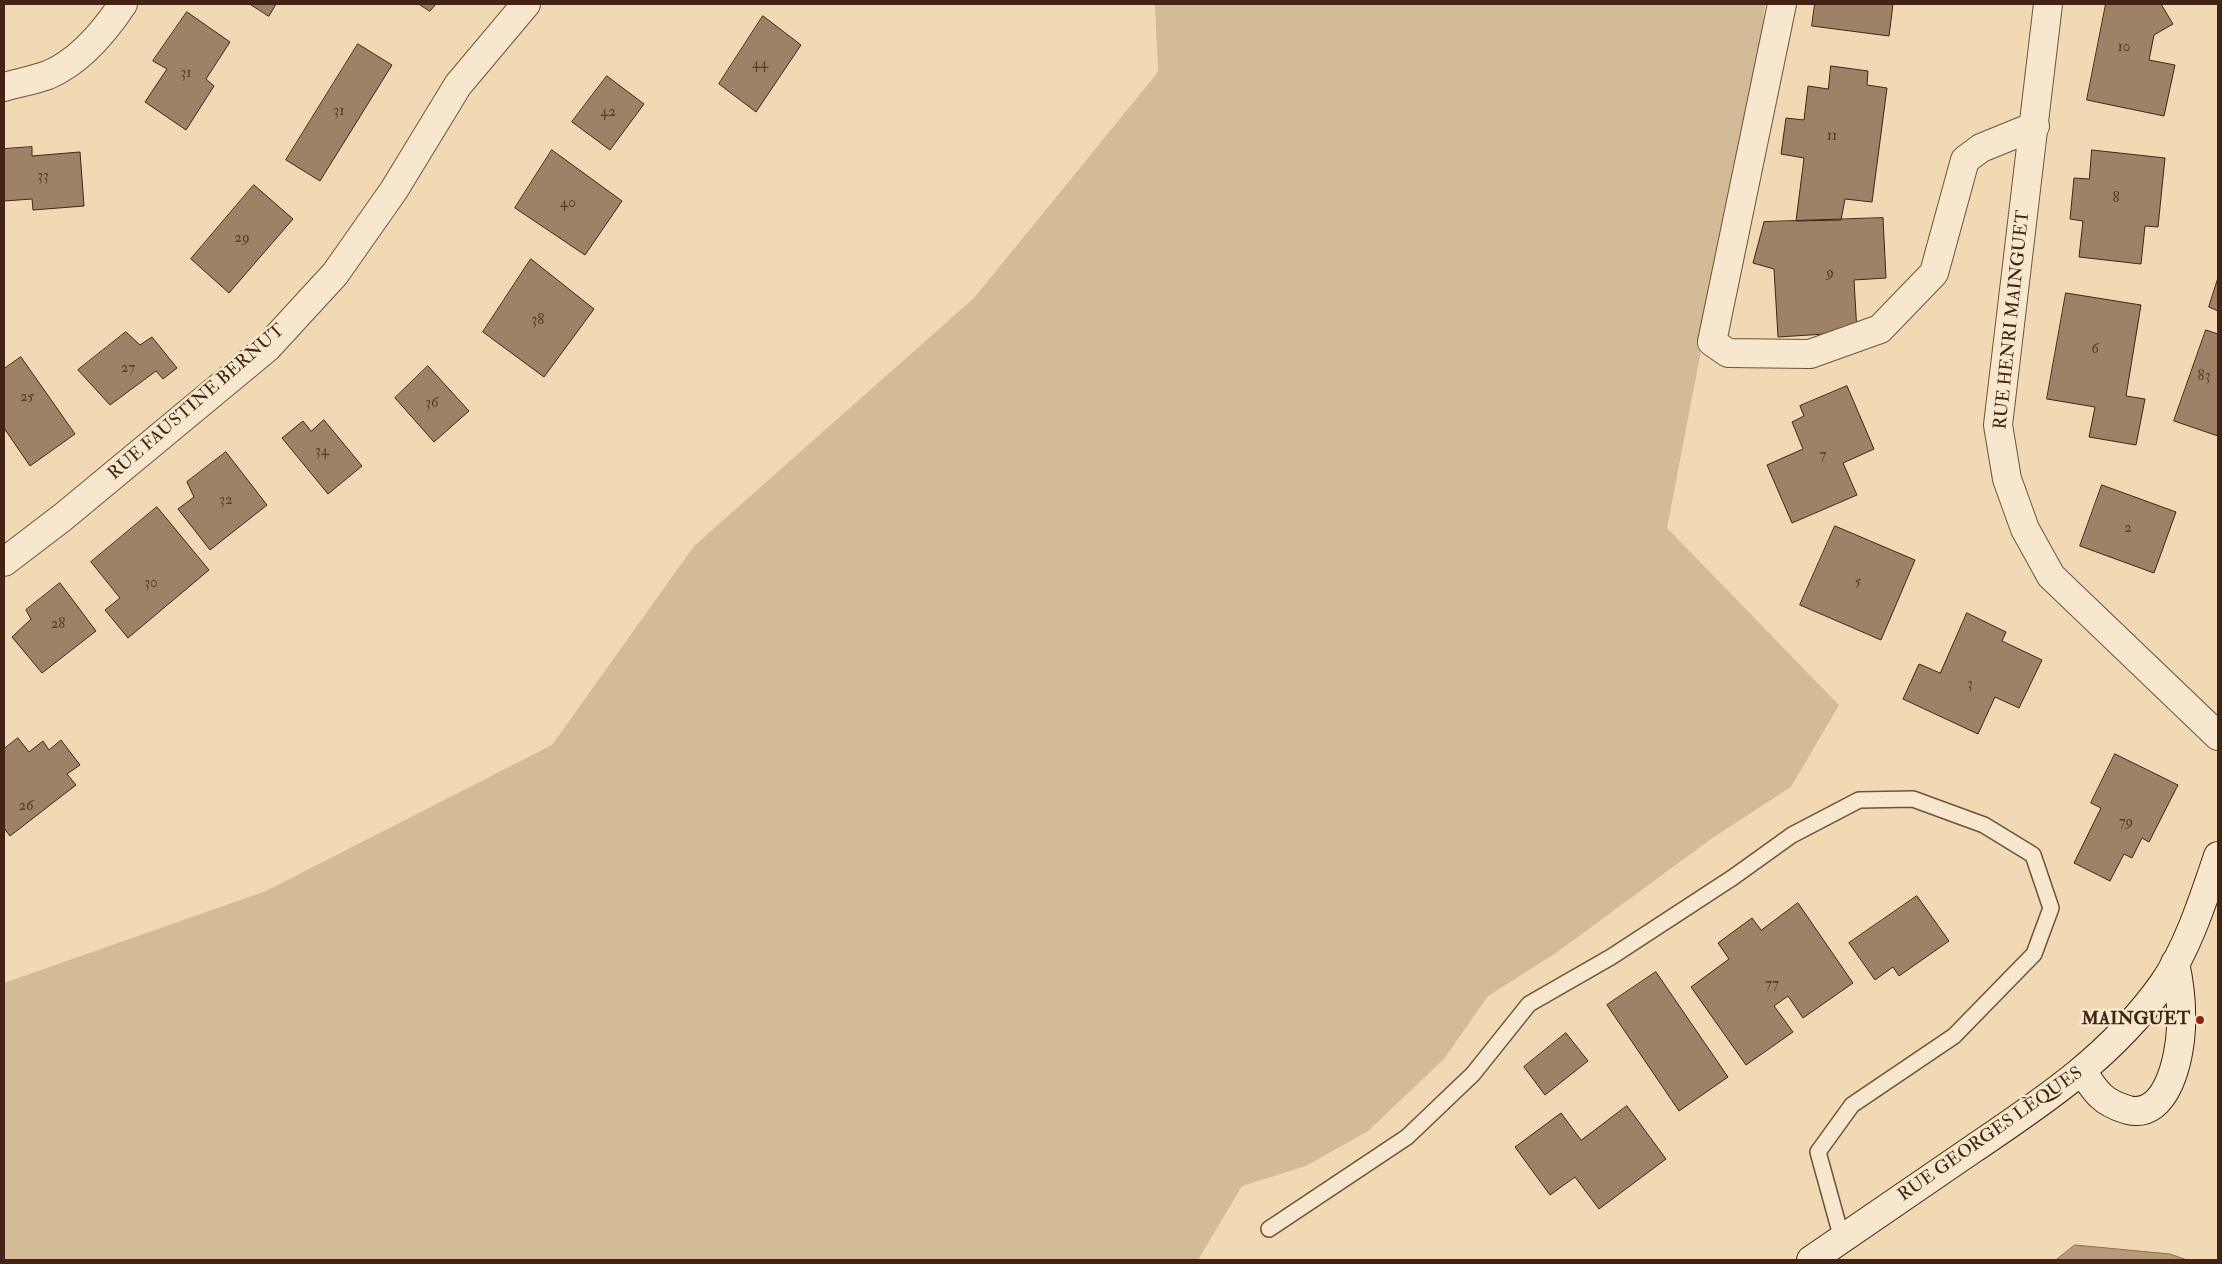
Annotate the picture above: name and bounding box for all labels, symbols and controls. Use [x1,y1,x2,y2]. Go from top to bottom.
house number: 10 [2118,39,2130,57]
house number: 44 [752,56,768,74]
house number: 31 [180,65,192,83]
house number: 31 [333,103,345,121]
house number: 42 [600,104,616,122]
house number: 11 [1827,128,1837,146]
house number: 33 [37,168,49,186]
house number: 8 [2112,190,2120,208]
house number: 40 [560,195,576,213]
street label: RUE HENRI MAINGUET [1991,209,2035,431]
house number: 29 [234,230,250,248]
house number: 9 [1826,265,1834,283]
house number: 38 [532,312,544,330]
street label: RUE FAUSTINE BERNUT [104,321,290,485]
house number: 6 [2091,341,2099,359]
house number: 27 [121,360,135,378]
house number: 83 [2198,368,2210,386]
house number: 25 [20,389,34,407]
house number: 36 [425,395,439,413]
house number: 34 [315,443,329,461]
house number: 7 [1820,447,1826,465]
house number: 32 [219,492,233,510]
house number: 2 [2124,520,2132,538]
house number: 5 [1855,574,1861,592]
house number: 30 [144,575,158,593]
house number: 28 [51,616,65,634]
house number: 3 [1967,676,1973,694]
house number: 26 [18,798,34,816]
house number: 79 [2119,814,2133,832]
house number: 77 [1765,976,1779,994]
place label: MAINGUET [2081,1009,2190,1031]
marker: MAINGUET [2194,1014,2206,1026]
street label: RUE GEORGES LÈQUES [1895,1063,2087,1207]

